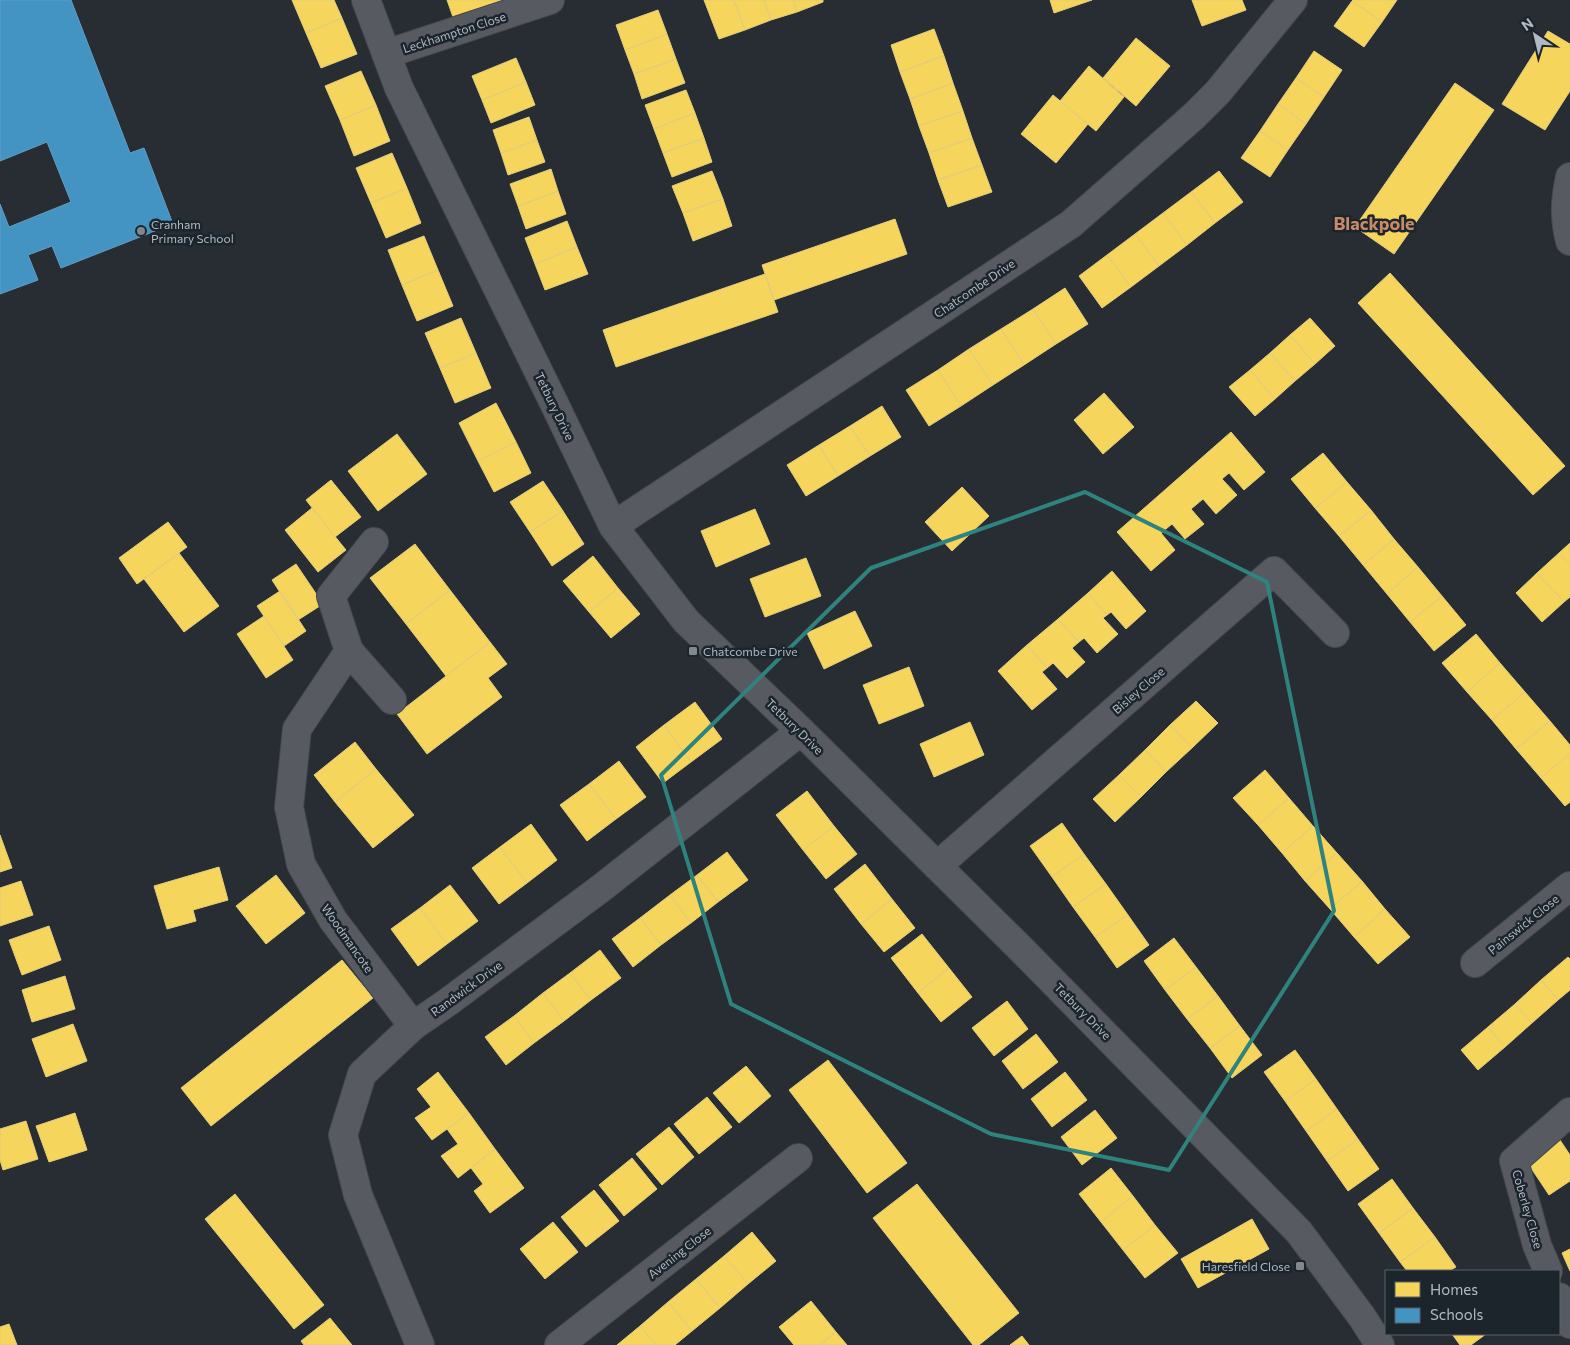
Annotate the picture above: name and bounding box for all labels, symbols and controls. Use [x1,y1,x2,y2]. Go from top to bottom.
street label: Leckhampton Close [401,9,507,55]
north arrow [1510,10,1560,60]
text: N [1518,14,1536,34]
district label: Blackpole [1333,212,1415,234]
place label: Cranham Primary School [151,217,234,245]
marker: Cranham Primary School [135,225,147,237]
street label: Chatcombe Drive [931,256,1017,320]
street label: Tetbury Drive [532,370,578,442]
place label: Chatcombe Drive [703,644,798,658]
marker: Chatcombe Drive [687,645,699,657]
street label: Bisley Close [1109,664,1167,716]
street label: Tetbury Drive [764,695,826,757]
street label: Painswick Close [1485,891,1561,957]
street label: Woodmancote [319,901,377,975]
street label: Randwick Drive [428,957,504,1019]
street label: Tetbury Drive [1052,980,1114,1042]
street label: Coberley Close [1510,1168,1546,1250]
street label: Avening Close [645,1223,713,1281]
place label: Haresfield Close [1202,1259,1290,1273]
marker: Haresfield Close [1294,1260,1306,1272]
legend [1385,1270,1560,1335]
text: Homes [1430,1280,1478,1298]
text: Schools [1430,1305,1484,1323]

